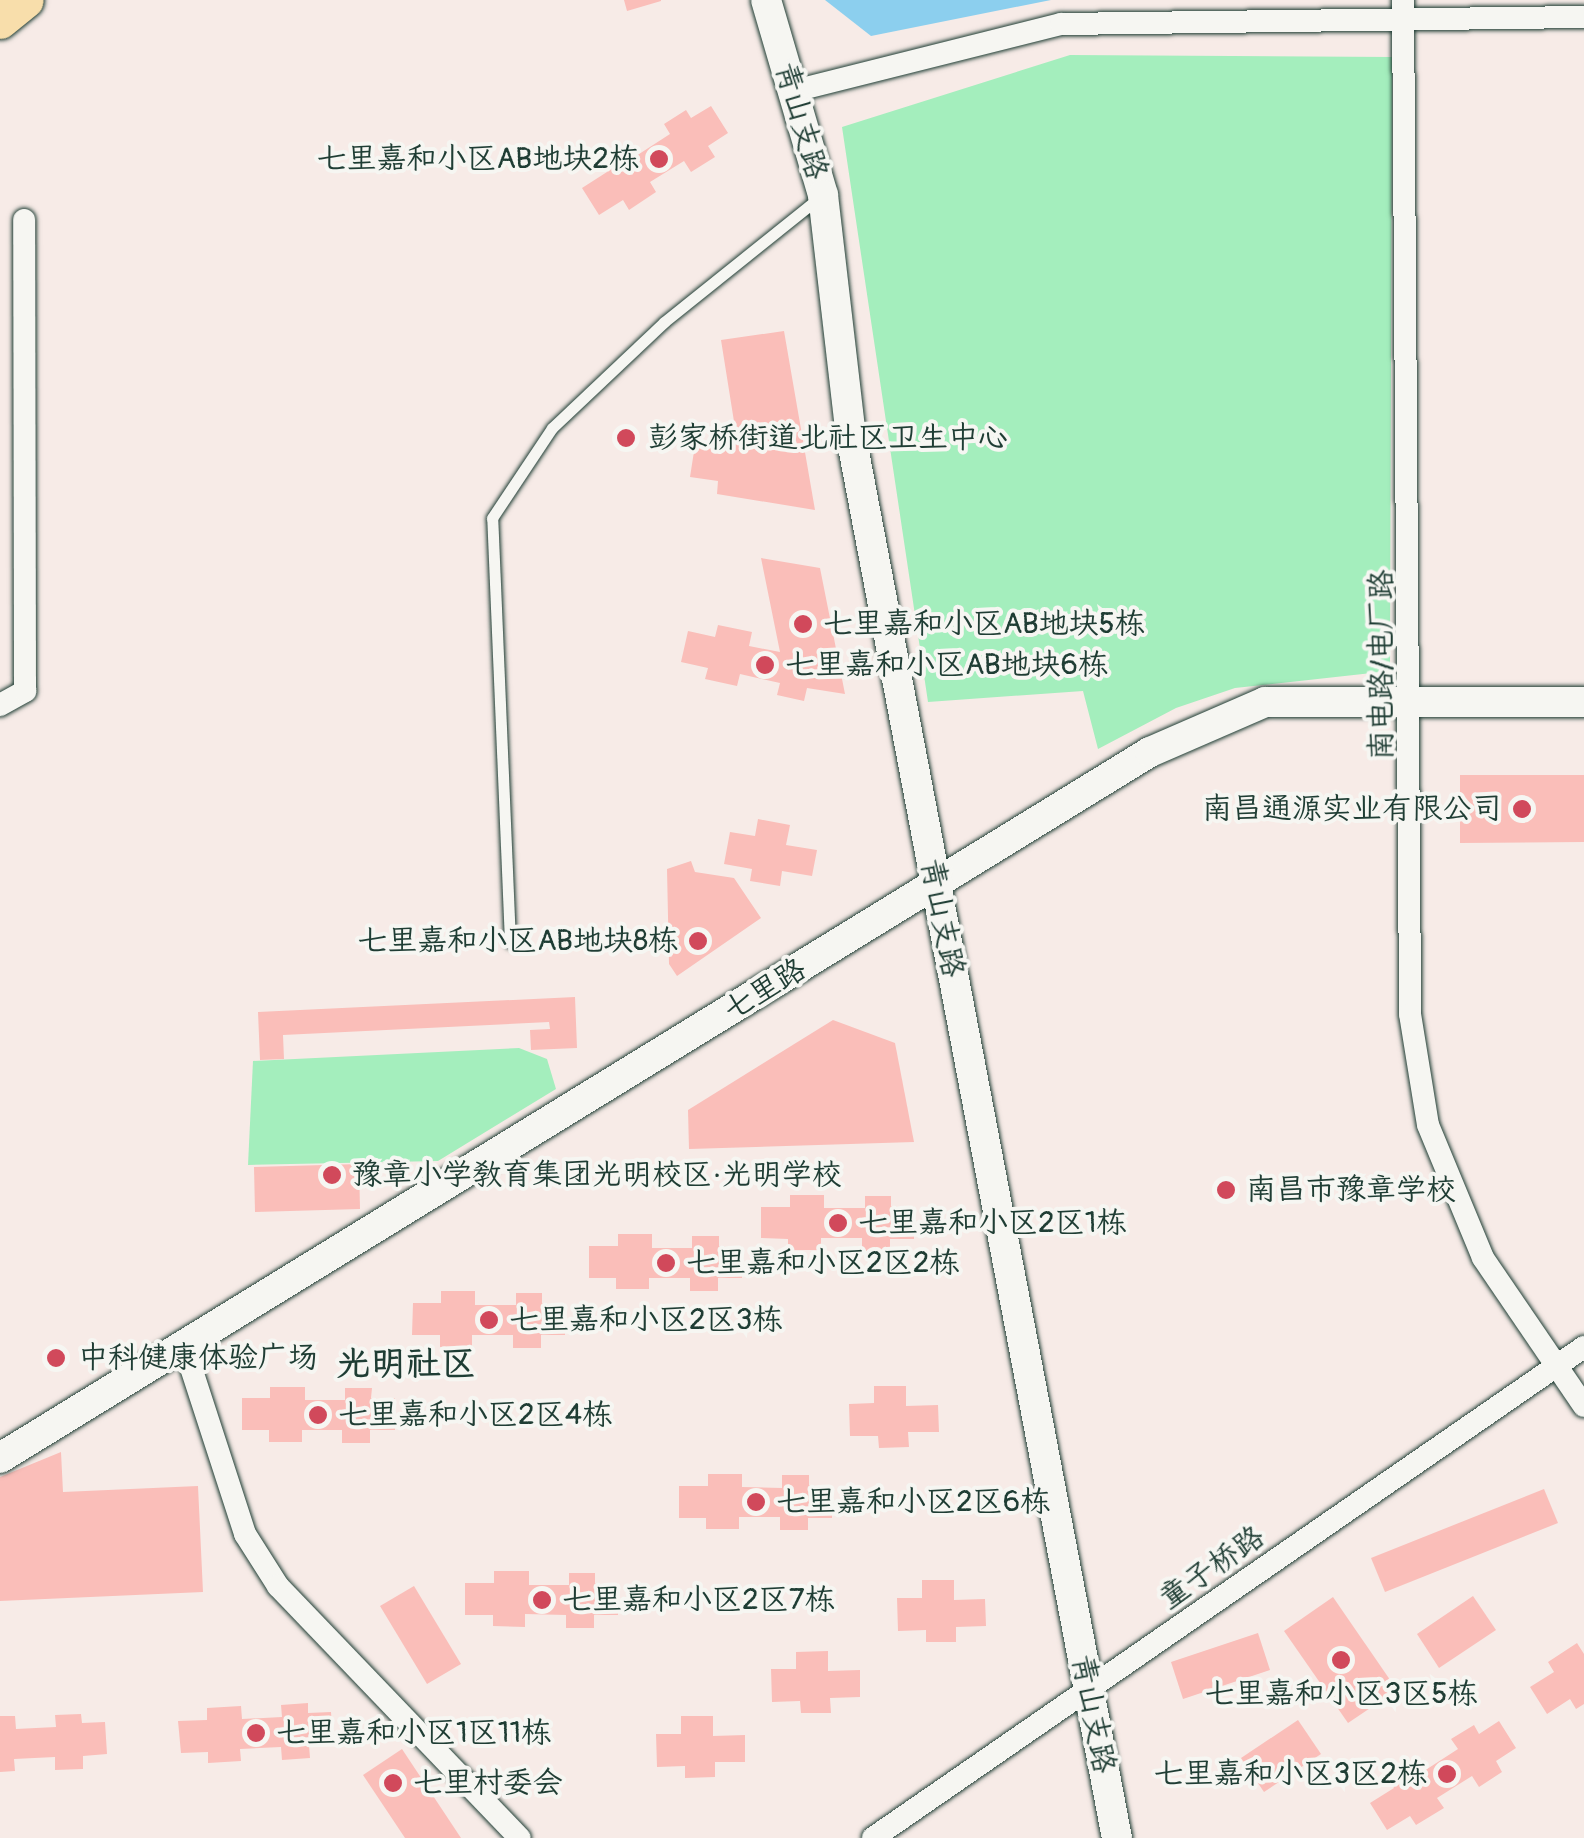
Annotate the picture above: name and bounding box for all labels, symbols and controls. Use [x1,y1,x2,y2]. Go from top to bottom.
street label: 青山支路 [767,58,835,184]
place label: 七里嘉和小区AB地块2栋 [317,141,639,177]
marker: 七里嘉和小区AB地块2栋 [648,148,670,170]
place label: 彭家桥街道北社区卫生中心 [648,420,1008,456]
marker: 彭家桥街道北社区卫生中心 [613,425,639,451]
street label: 南电路/电厂路 [1364,570,1400,760]
place label: 七里嘉和小区AB地块5栋 [823,606,1145,642]
marker: 七里嘉和小区AB地块5栋 [792,613,814,635]
place label: 七里嘉和小区AB地块6栋 [785,647,1108,683]
marker: 七里嘉和小区AB地块6栋 [754,654,776,676]
place label: 南昌通源实业有限公司 [1202,791,1502,827]
marker: 南昌通源实业有限公司 [1511,798,1533,820]
street label: 青山支路 [913,856,971,980]
place label: 七里嘉和小区AB地块8栋 [357,923,678,959]
marker: 七里嘉和小区AB地块8栋 [687,930,709,952]
street label: 七里路 [717,951,813,1029]
place label: 豫章小学教育集团光明校区·光明学校 [352,1157,842,1193]
marker: 豫章小学教育集团光明校区·光明学校 [321,1164,343,1186]
place label: 南昌市豫章学校 [1246,1172,1456,1208]
marker: 南昌市豫章学校 [1215,1179,1237,1201]
place label: 七里嘉和小区2区1栋 [858,1205,1126,1241]
marker: 七里嘉和小区2区1栋 [827,1212,849,1234]
place label: 七里嘉和小区2区2栋 [686,1245,960,1281]
marker: 七里嘉和小区2区2栋 [655,1252,677,1274]
place label: 七里嘉和小区2区3栋 [509,1302,783,1338]
marker: 七里嘉和小区2区3栋 [478,1309,500,1331]
place label: 中科健康体验广场 [78,1340,318,1376]
district label: 光明社区 [336,1343,476,1385]
marker: 中科健康体验广场 [43,1345,69,1371]
place label: 七里嘉和小区2区4栋 [338,1397,612,1433]
marker: 七里嘉和小区2区4栋 [307,1404,329,1426]
place label: 七里嘉和小区2区6栋 [776,1484,1050,1520]
marker: 七里嘉和小区2区6栋 [745,1491,767,1513]
street label: 童子桥路 [1153,1519,1271,1617]
place label: 七里嘉和小区2区7栋 [562,1582,835,1618]
marker: 七里嘉和小区2区7栋 [531,1589,553,1611]
marker: 七里嘉和小区3区5栋 [1330,1649,1352,1671]
street label: 青山支路 [1064,1652,1122,1776]
place label: 七里嘉和小区3区5栋 [1205,1676,1477,1712]
place label: 七里嘉和小区1区11栋 [276,1715,551,1751]
marker: 七里嘉和小区1区11栋 [245,1722,267,1744]
place label: 七里嘉和小区3区2栋 [1153,1756,1427,1792]
marker: 七里嘉和小区3区2栋 [1436,1763,1458,1785]
place label: 七里村委会 [413,1765,563,1801]
marker: 七里村委会 [382,1772,404,1794]

